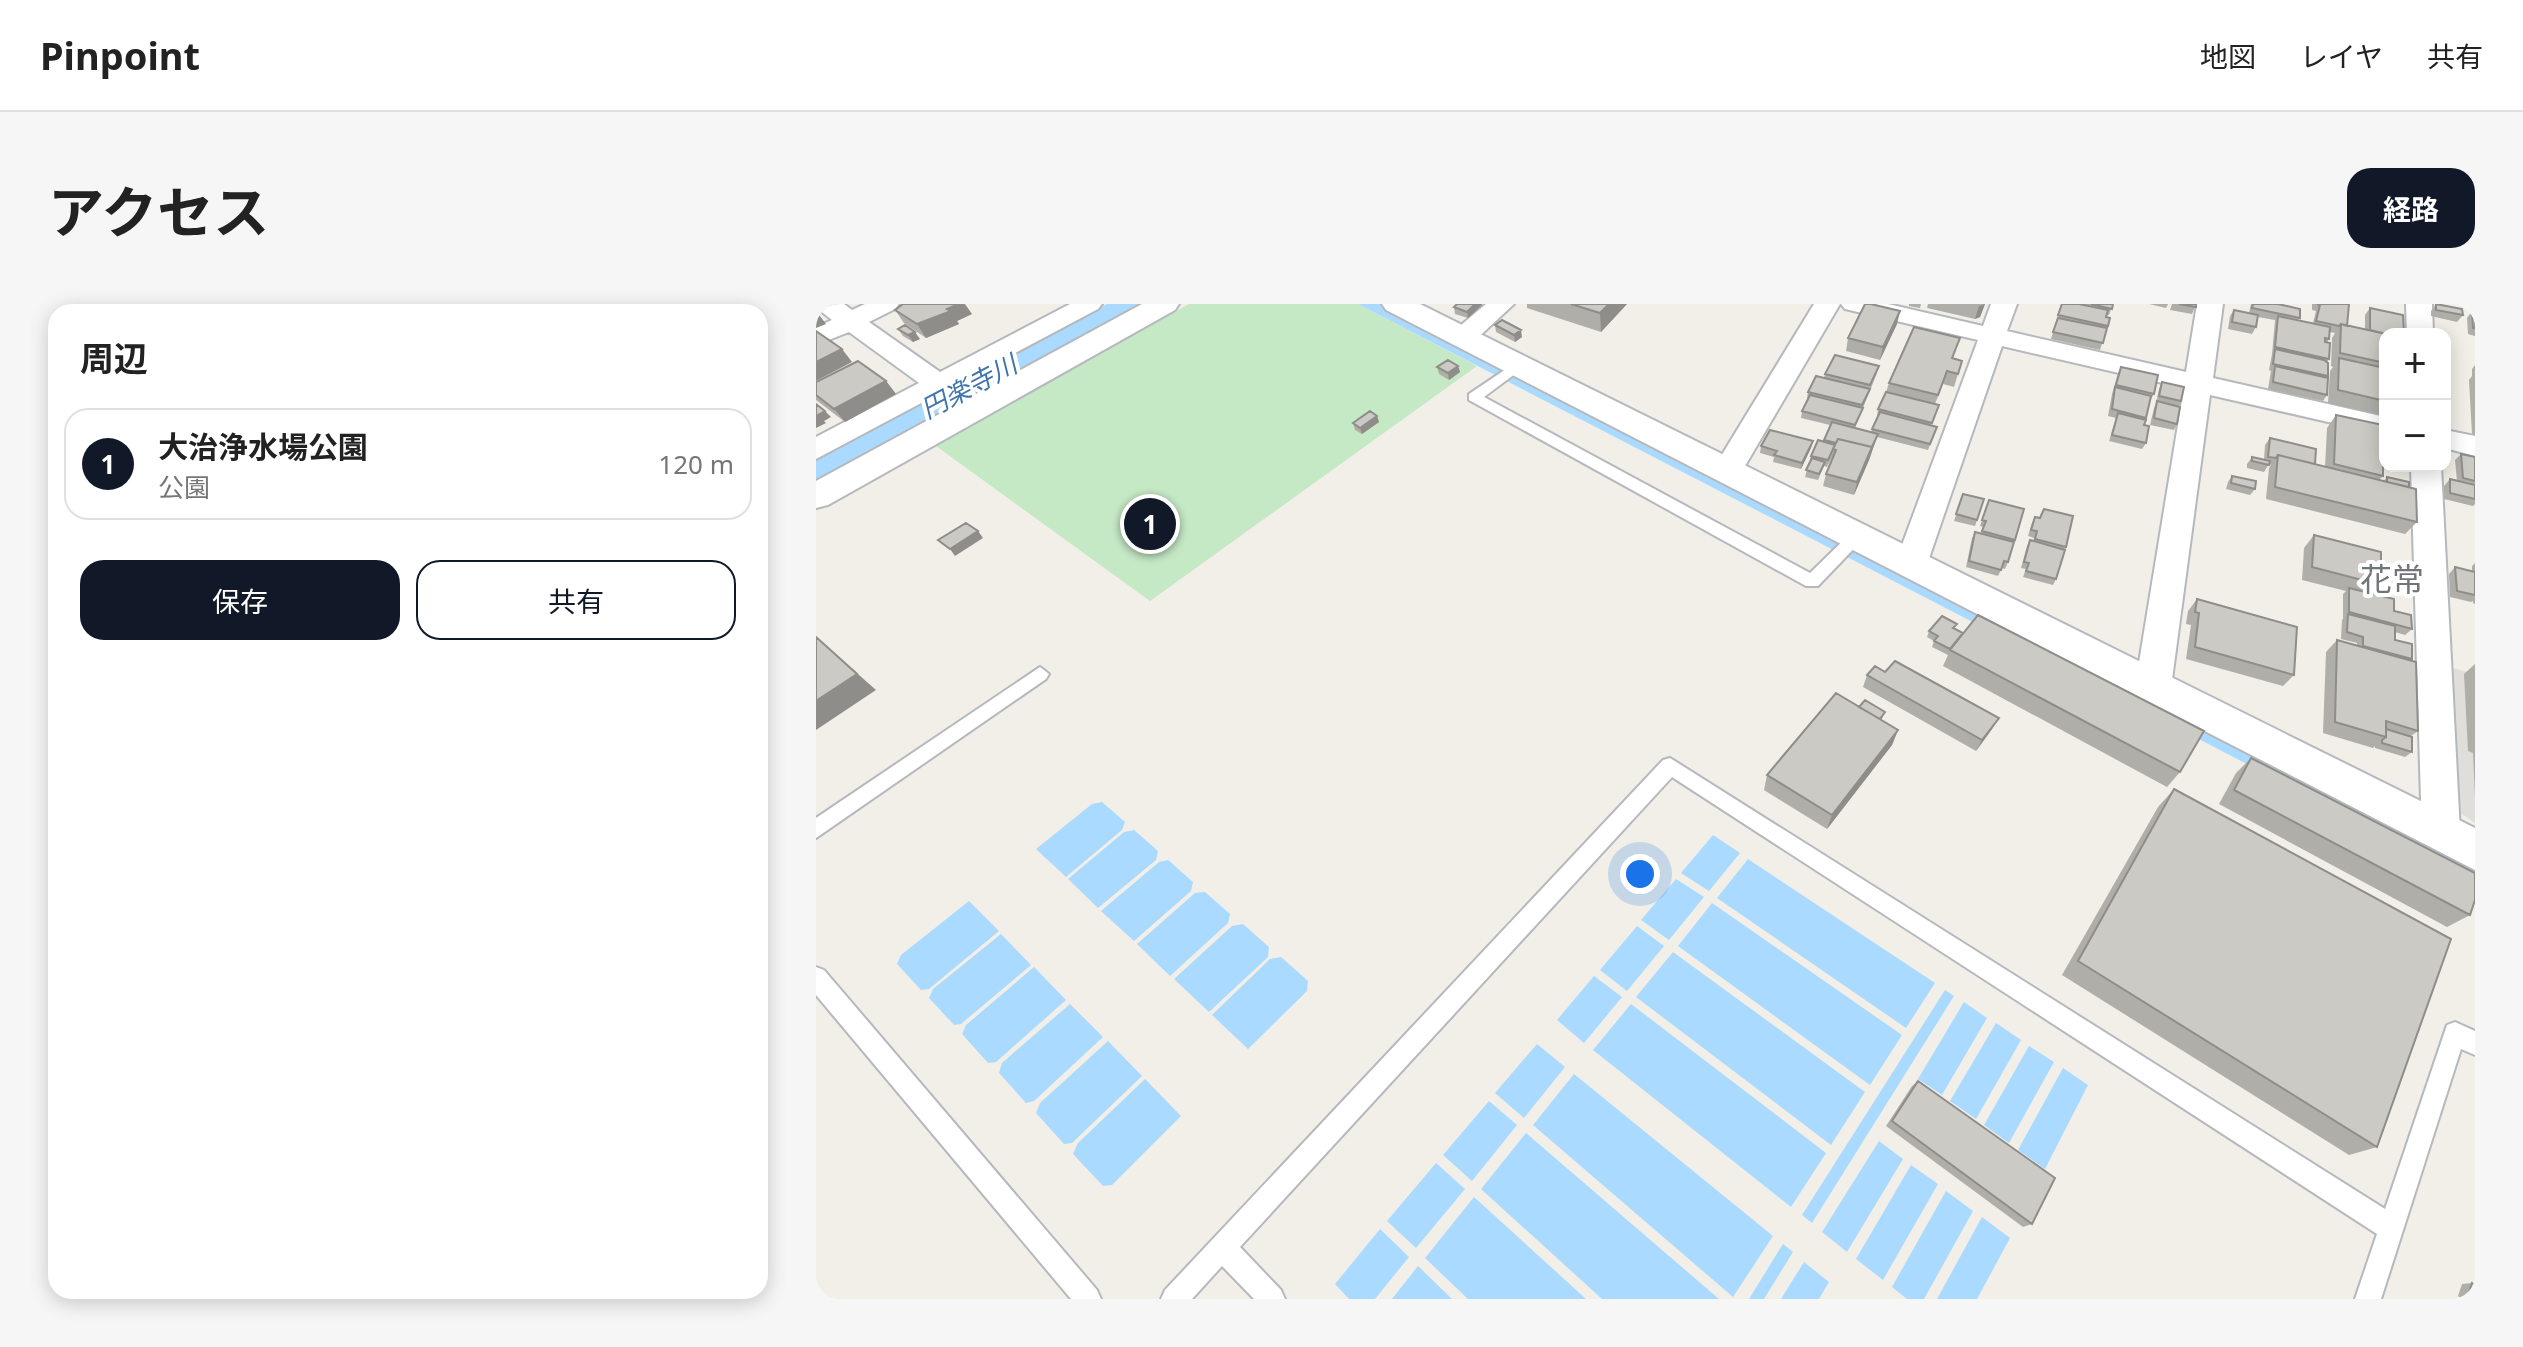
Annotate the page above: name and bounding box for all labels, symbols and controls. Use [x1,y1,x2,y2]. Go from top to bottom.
text: Pinpoint [40,29,200,81]
text: 地図 [2200,37,2256,75]
text: レイヤ [2300,37,2383,75]
text: 共有 [2427,37,2483,75]
button: 経路 [2347,168,2475,248]
text: アクセス [48,173,269,249]
map controls [2379,328,2451,472]
button: + [2379,328,2451,400]
text: 周辺 [80,335,148,381]
water label: 円楽寺川 [914,344,1026,426]
button: − [2379,400,2451,472]
text: 大治浄水場公園 [158,426,368,467]
text: 1 [101,446,115,482]
text: 120 m [658,446,734,482]
text: 公園 [158,469,210,505]
pin: 1 [1124,494,1176,554]
district label: 花常 [2360,557,2424,600]
button: 保存 [80,560,400,640]
button: 共有 [416,560,736,640]
your location [1620,854,1660,894]

